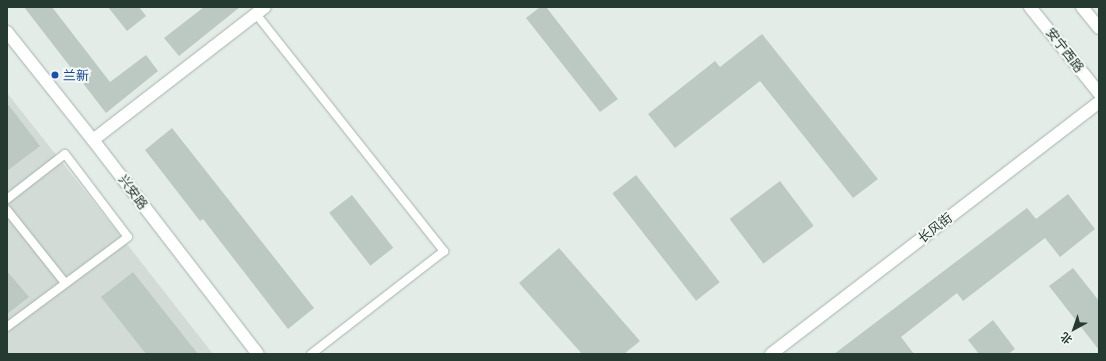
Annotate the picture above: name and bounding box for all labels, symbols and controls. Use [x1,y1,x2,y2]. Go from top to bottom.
street label: 安宁西路 [1043,25,1087,75]
place label: 兰新 [63,67,89,83]
marker: 兰新 [50,70,60,80]
street label: 兴安路 [115,172,151,212]
street label: 长风街 [915,210,955,246]
north arrow [1054,309,1094,349]
text: 北 [1057,329,1075,348]

